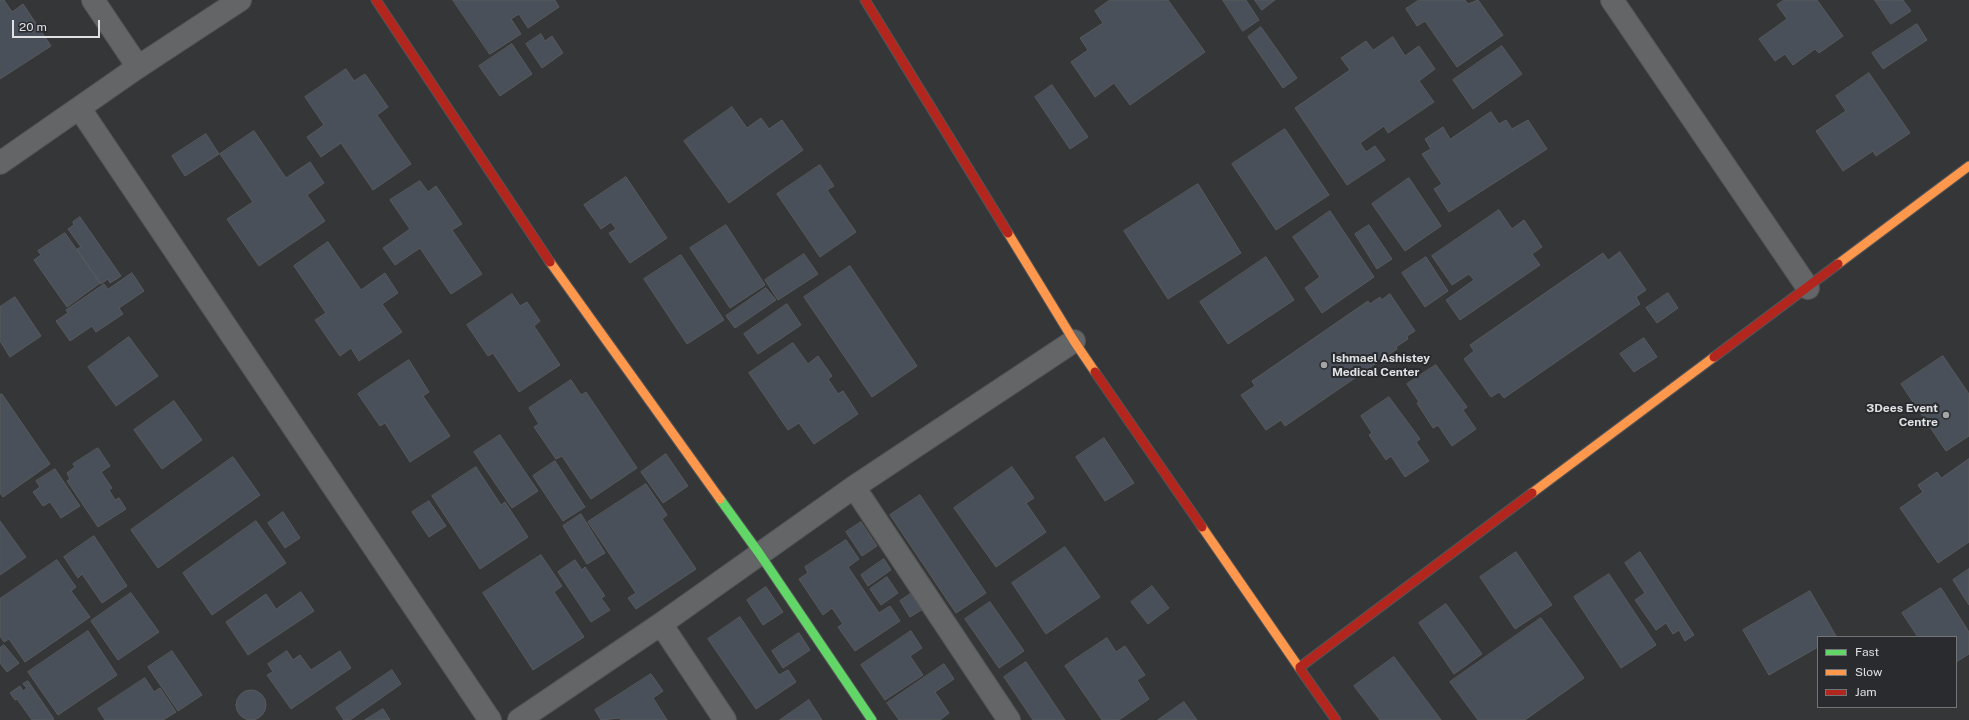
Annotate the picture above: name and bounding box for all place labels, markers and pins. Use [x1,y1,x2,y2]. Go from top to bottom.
place label: Ishmael Ashistey Medical Center [1332,351,1430,379]
marker: Ishmael Ashistey Medical Center [1319,360,1329,370]
place label: 3Dees Event Centre [1866,401,1938,429]
marker: 3Dees Event Centre [1941,410,1951,420]

